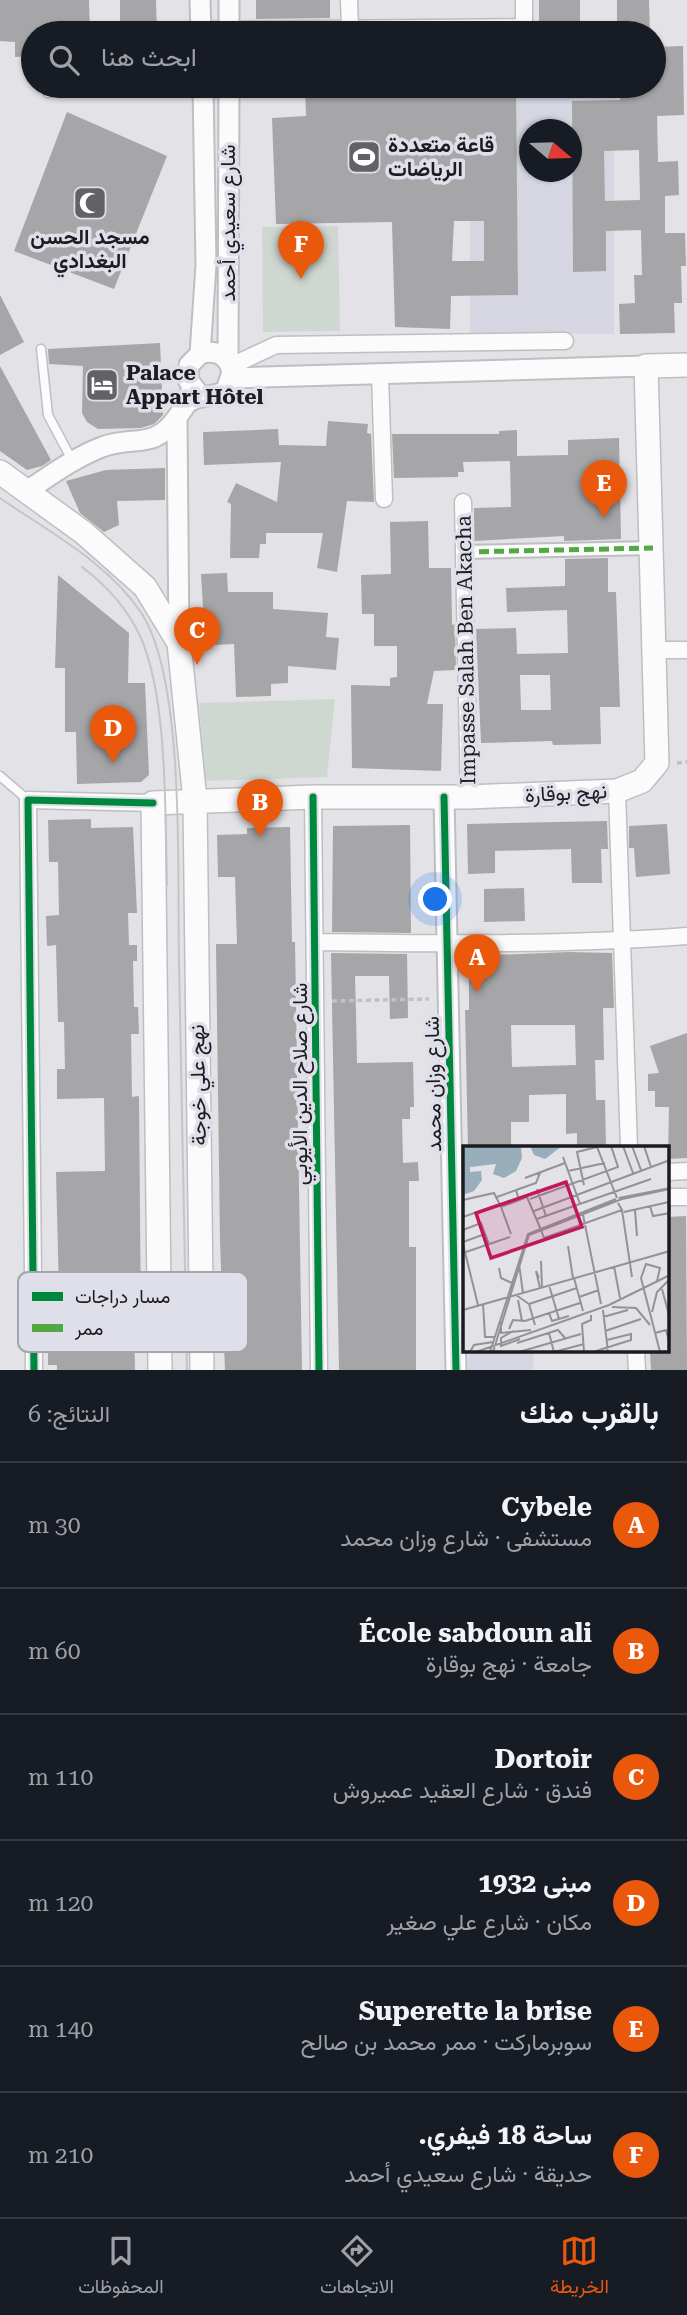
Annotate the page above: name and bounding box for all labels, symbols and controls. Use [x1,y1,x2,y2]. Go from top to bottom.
search box [21,21,666,98]
icon: search [45,41,83,79]
text: ابحث هنا [101,42,197,72]
north arrow [519,119,582,182]
place label: قاعة متعددة الرياضات [388,133,494,182]
sports icon: قاعة متعددة الرياضات [345,138,383,176]
street label: شارع سعيدي أحمد [216,144,245,302]
mosque icon: مسجد الحسن البغدادي [71,184,109,222]
pin: F [278,221,324,279]
place label: مسجد الحسن البغدادي [30,225,150,278]
place label: Palace Appart Hôtel [126,361,263,409]
hotel icon: Palace Appart Hôtel [83,366,121,404]
pin: E [581,460,627,518]
street label: Impasse Salah Ben Akacha [452,514,480,785]
pin: C [174,607,220,665]
pin: D [90,705,136,763]
pin: B [237,779,283,837]
street label: نهج بوقارة [524,779,608,809]
your location [418,882,452,916]
pin: A [454,934,500,992]
street label: شارع صلاح الدين الأيوبي [288,983,317,1185]
street label: شارع وزان محمد [420,1016,448,1152]
street label: نهج علي خوجة [185,1024,216,1146]
inset map [463,1146,670,1352]
legend [18,1272,248,1352]
text: مسار دراجات [75,1285,170,1308]
text: ممر [74,1317,103,1340]
text: بالقرب منك [520,1395,659,1430]
text: النتائج: 6 [28,1401,110,1428]
text: Cybele [501,1492,592,1522]
text: 30 m [28,1512,81,1539]
text: A [628,1512,644,1539]
text: مستشفى · شارع وزان محمد [340,1525,592,1552]
text: École sabdoun ali [359,1618,592,1648]
text: 60 m [28,1638,81,1665]
text: B [628,1638,644,1665]
text: جامعة · نهج بوقارة [426,1651,592,1678]
text: Dortoir [495,1744,592,1774]
text: 110 m [28,1764,93,1791]
text: C [628,1764,644,1791]
text: فندق · شارع العقيد عميروش [333,1777,592,1804]
text: مبنى 1932 [478,1868,592,1898]
text: 120 m [28,1890,93,1917]
text: D [627,1890,645,1917]
text: مكان · شارع علي صغير [386,1909,592,1936]
text: Superette la brise [359,1996,592,2026]
text: 140 m [28,2016,93,2043]
text: E [629,2016,643,2043]
text: سوبرماركت · ممر محمد بن صالح [300,2029,592,2056]
text: ساحة 18 فيفري. [419,2120,592,2150]
text: 210 m [28,2142,93,2169]
text: F [629,2142,643,2169]
text: حديقة · شارع سعيدي أحمد [344,2161,592,2188]
tab: المحفوظات [78,2232,164,2303]
tab: الاتجاهات [320,2232,394,2303]
tab: الخريطة [550,2232,609,2303]

